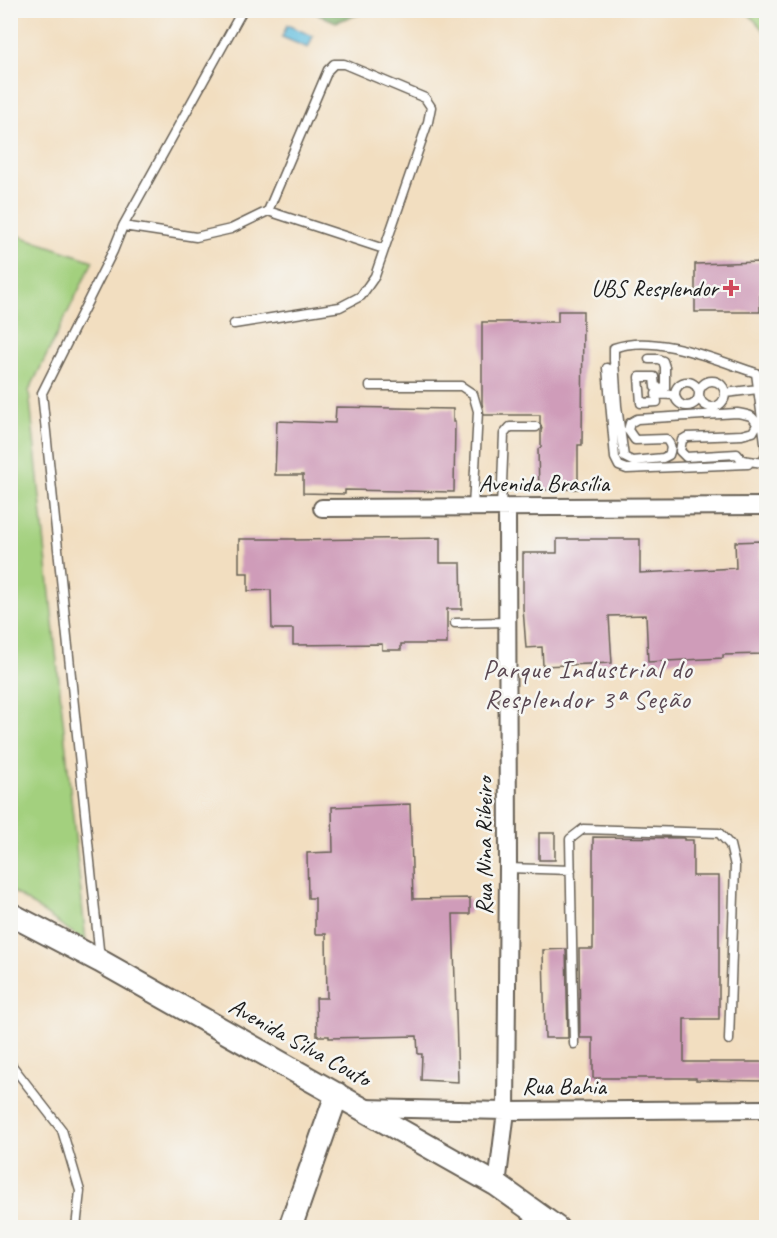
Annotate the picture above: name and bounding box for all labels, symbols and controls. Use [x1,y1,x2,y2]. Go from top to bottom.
place label: UBS Resplendor [591,273,720,303]
marker: UBS Resplendor [722,279,740,297]
street label: Avenida Brasília [479,468,611,498]
district label: Parque Industrial do Resplendor 3ª Seção [483,653,694,716]
street label: Rua Nina Ribeiro [469,775,499,915]
street label: Avenida Silva Couto [224,991,378,1095]
street label: Rua Bahia [522,1071,607,1101]

